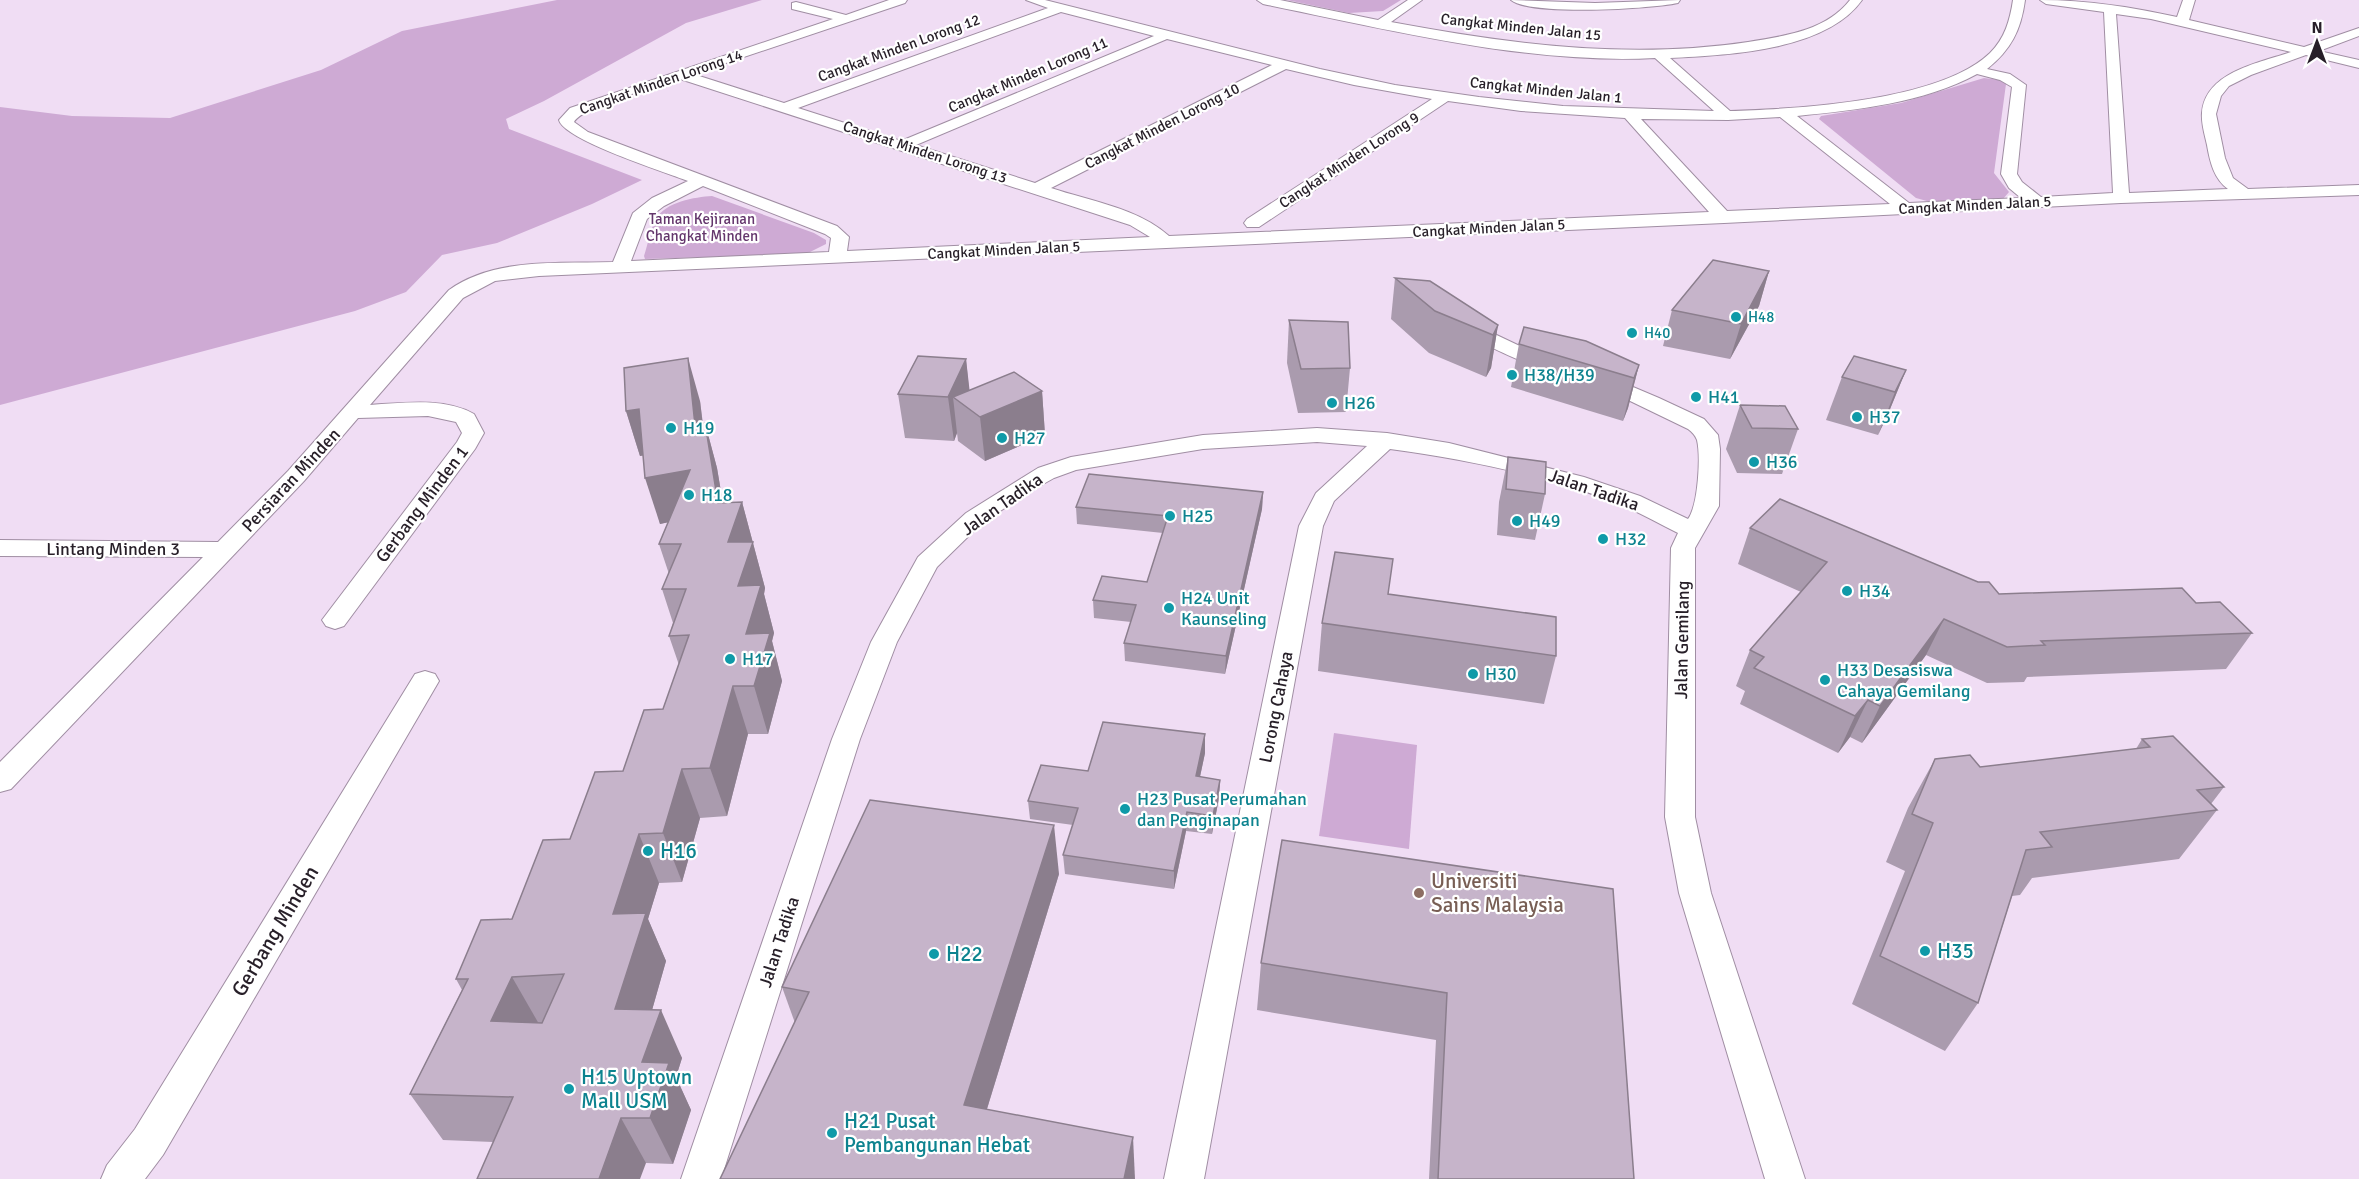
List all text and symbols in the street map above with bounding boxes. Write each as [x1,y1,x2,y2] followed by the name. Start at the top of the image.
[815,10,983,86] street label: Cangkat Minden Lorong 12
[1440,10,1602,44] street label: Cangkat Minden Jalan 15
[2287,12,2347,72] north arrow
[2311,18,2323,38] text: N
[946,33,1110,117] street label: Cangkat Minden Lorong 11
[577,46,745,118] street label: Cangkat Minden Lorong 14
[1469,73,1623,107] street label: Cangkat Minden Jalan 1
[1082,79,1242,173] street label: Cangkat Minden Lorong 10
[1276,108,1422,212] street label: Cangkat Minden Lorong 9
[841,117,1009,187] street label: Cangkat Minden Lorong 13
[1898,192,2052,218] street label: Cangkat Minden Jalan 5
[646,210,758,245] park label: Taman Kejiranan Changkat Minden
[1412,215,1566,241] street label: Cangkat Minden Jalan 5
[927,237,1081,263] street label: Cangkat Minden Jalan 5
[1748,308,1774,326] place label: H48
[1729,310,1743,324] marker: H48
[1644,324,1670,342] place label: H40
[1625,326,1639,340] marker: H40
[1524,364,1595,386] place label: H38/H39
[1505,368,1519,382] marker: H38/H39
[1708,386,1740,408] place label: H41
[1689,390,1703,404] marker: H41
[1344,392,1376,414] place label: H26
[1325,396,1339,410] marker: H26
[1869,406,1901,428] place label: H37
[1850,410,1864,424] marker: H37
[683,417,715,439] place label: H19
[664,421,678,435] marker: H19
[237,423,345,537] street label: Persiaran Minden
[1014,427,1046,449] place label: H27
[995,431,1009,445] marker: H27
[371,441,473,567] street label: Gerbang Minden 1
[1766,451,1798,473] place label: H36
[1747,455,1761,469] marker: H36
[1546,464,1642,516] street label: Jalan Tadika
[957,468,1047,540] street label: Jalan Tadika
[701,484,733,506] place label: H18
[682,488,696,502] marker: H18
[1182,505,1214,527] place label: H25
[1163,509,1177,523] marker: H25
[1529,510,1561,532] place label: H49
[1510,514,1524,528] marker: H49
[1615,528,1647,550] place label: H32
[1596,532,1610,546] marker: H32
[46,538,180,560] street label: Lintang Minden 3
[1859,580,1891,602] place label: H34
[1670,581,1694,699] street label: Jalan Gemilang
[1840,584,1854,598] marker: H34
[1181,587,1267,630] place label: H24 Unit Kaunseling
[1162,601,1176,615] marker: H24 Unit Kaunseling
[742,648,774,670] place label: H17
[1254,649,1298,765] street label: Lorong Cahaya
[723,652,737,666] marker: H17
[1837,659,1970,702] place label: H33 Desasiswa Cahaya Gemilang
[1485,663,1517,685] place label: H30
[1466,667,1480,681] marker: H30
[1818,673,1832,687] marker: H33 Desasiswa Cahaya Gemilang
[1137,788,1307,831] place label: H23 Pusat Perumahan dan Penginapan
[1118,802,1132,816] marker: H23 Pusat Perumahan dan Penginapan
[660,838,697,864] place label: H16
[641,844,655,858] marker: H16
[226,861,324,1001] street label: Gerbang Minden
[1431,868,1564,918] place label: Universiti Sains Malaysia
[1412,886,1426,900] marker: Universiti Sains Malaysia
[754,894,804,990] street label: Jalan Tadika
[1937,938,1974,964] place label: H35
[946,941,983,967] place label: H22
[1918,944,1932,958] marker: H35
[927,947,941,961] marker: H22
[581,1064,692,1114] place label: H15 Uptown Mall USM
[562,1082,576,1096] marker: H15 Uptown Mall USM
[844,1108,1030,1158] place label: H21 Pusat Pembangunan Hebat
[825,1126,839,1140] marker: H21 Pusat Pembangunan Hebat

